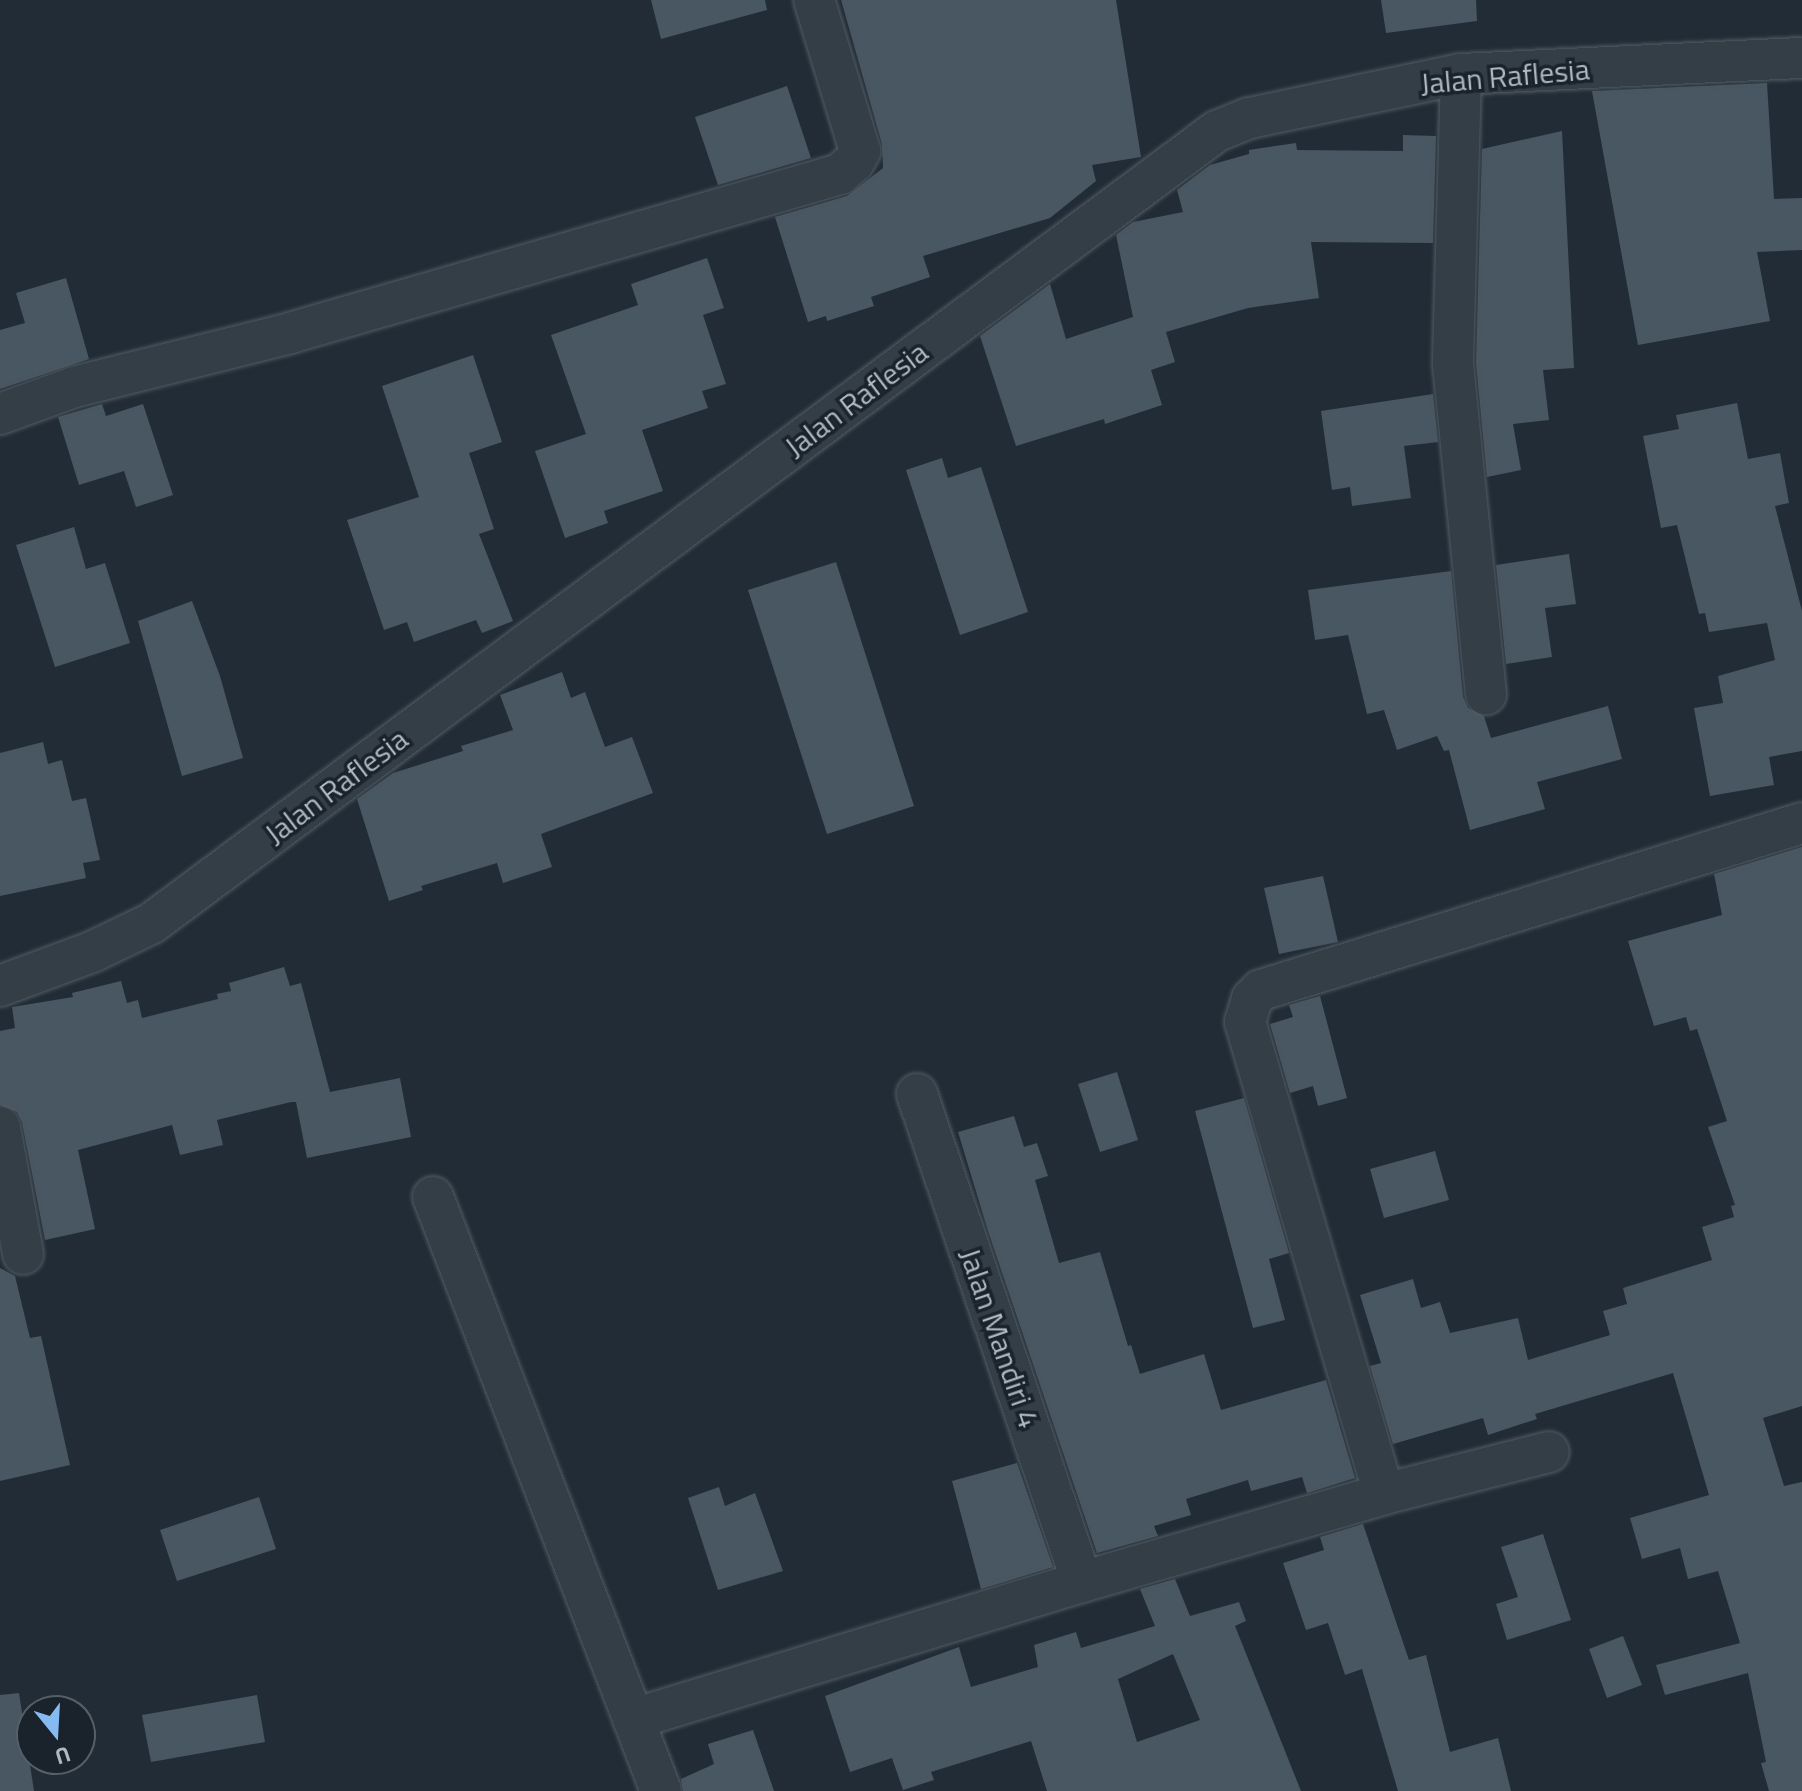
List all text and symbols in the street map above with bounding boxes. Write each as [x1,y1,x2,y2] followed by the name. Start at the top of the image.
[1419,51,1591,101] street label: Jalan Raflesia
[778,334,934,464] street label: Jalan Raflesia
[258,721,414,851] street label: Jalan Raflesia
[952,1243,1048,1433] street label: Jalan Mandiri 4
[16,1695,96,1775] north arrow
[51,1738,75,1774] text: U

